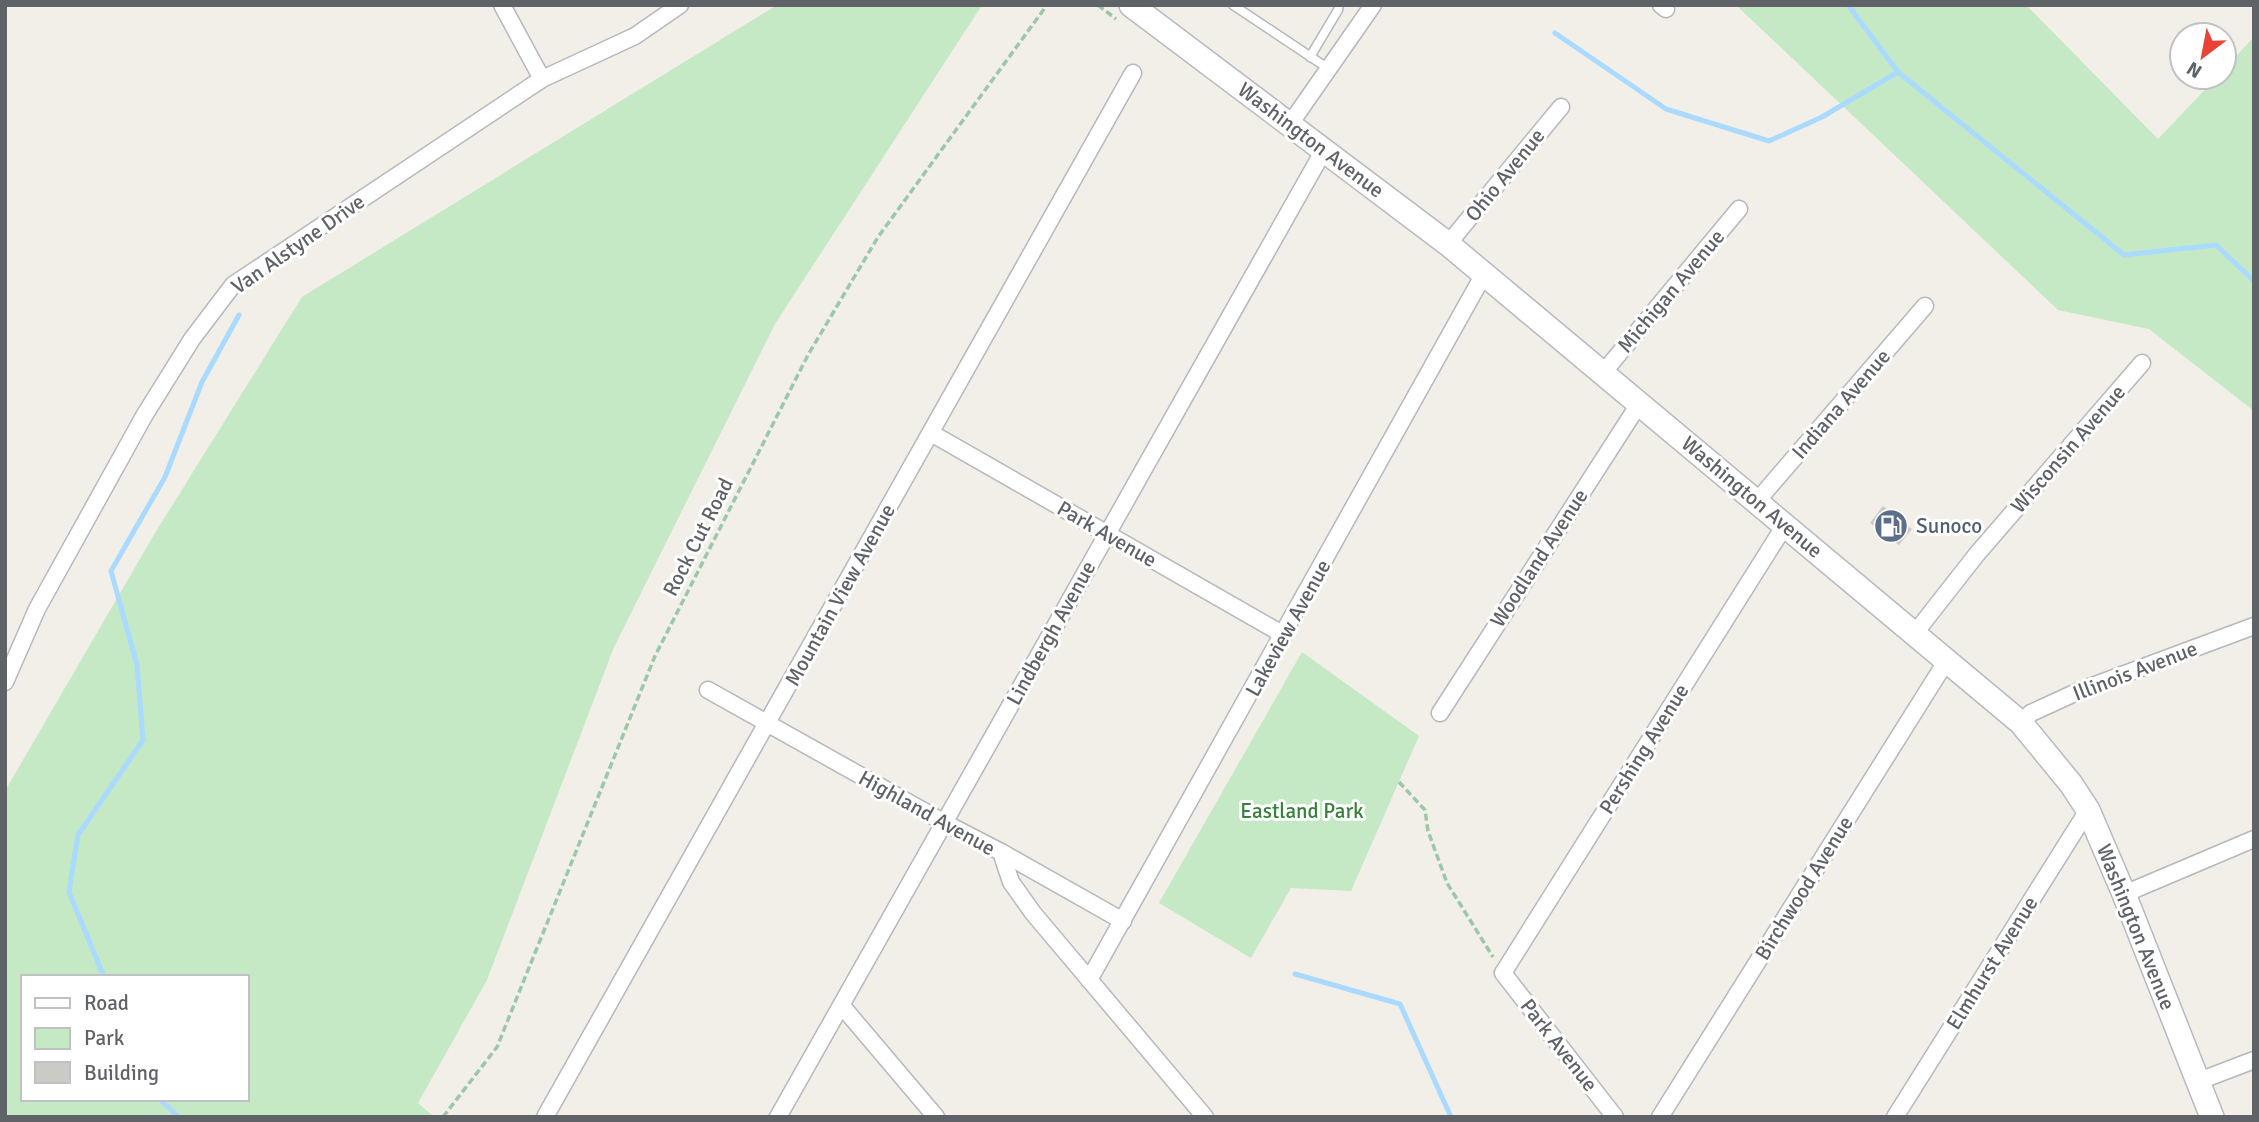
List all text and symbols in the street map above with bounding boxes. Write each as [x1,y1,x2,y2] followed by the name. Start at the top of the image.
[2168,21,2238,91] north arrow
[2183,56,2206,83] text: N
[1233,77,1389,203] street label: Washington Avenue
[1460,123,1550,227] street label: Ohio Avenue
[226,188,370,300] street label: Van Alstyne Drive
[1612,224,1730,358] street label: Michigan Avenue
[1786,344,1896,464] street label: Indiana Avenue
[2005,379,2131,519] street label: Wisconsin Avenue
[1676,430,1828,564] street label: Washington Avenue
[657,474,739,600] street label: Rock Cut Road
[1485,484,1593,632] street label: Woodland Avenue
[1053,495,1161,573] street label: Park Avenue
[779,499,901,691] street label: Mountain View Avenue
[1872,507,1910,545] fuel station icon: Sunoco
[1916,513,1982,539] place label: Sunoco
[1240,555,1336,701] street label: Lakeview Avenue
[1001,556,1101,710] street label: Lindbergh Avenue
[2069,635,2201,707] street label: Illinois Avenue
[1594,679,1694,819] street label: Pershing Avenue
[854,765,1000,861] street label: Highland Avenue
[1240,798,1364,824] park label: Eastland Park
[1749,811,1859,965] street label: Birchwood Avenue
[2091,840,2181,1014] street label: Washington Avenue
[1941,892,2043,1034] street label: Elmhurst Avenue
[21,975,248,1101] legend
[84,990,129,1016] text: Road
[1515,993,1603,1097] street label: Park Avenue
[84,1025,125,1051] text: Park
[84,1060,159,1086] text: Building

